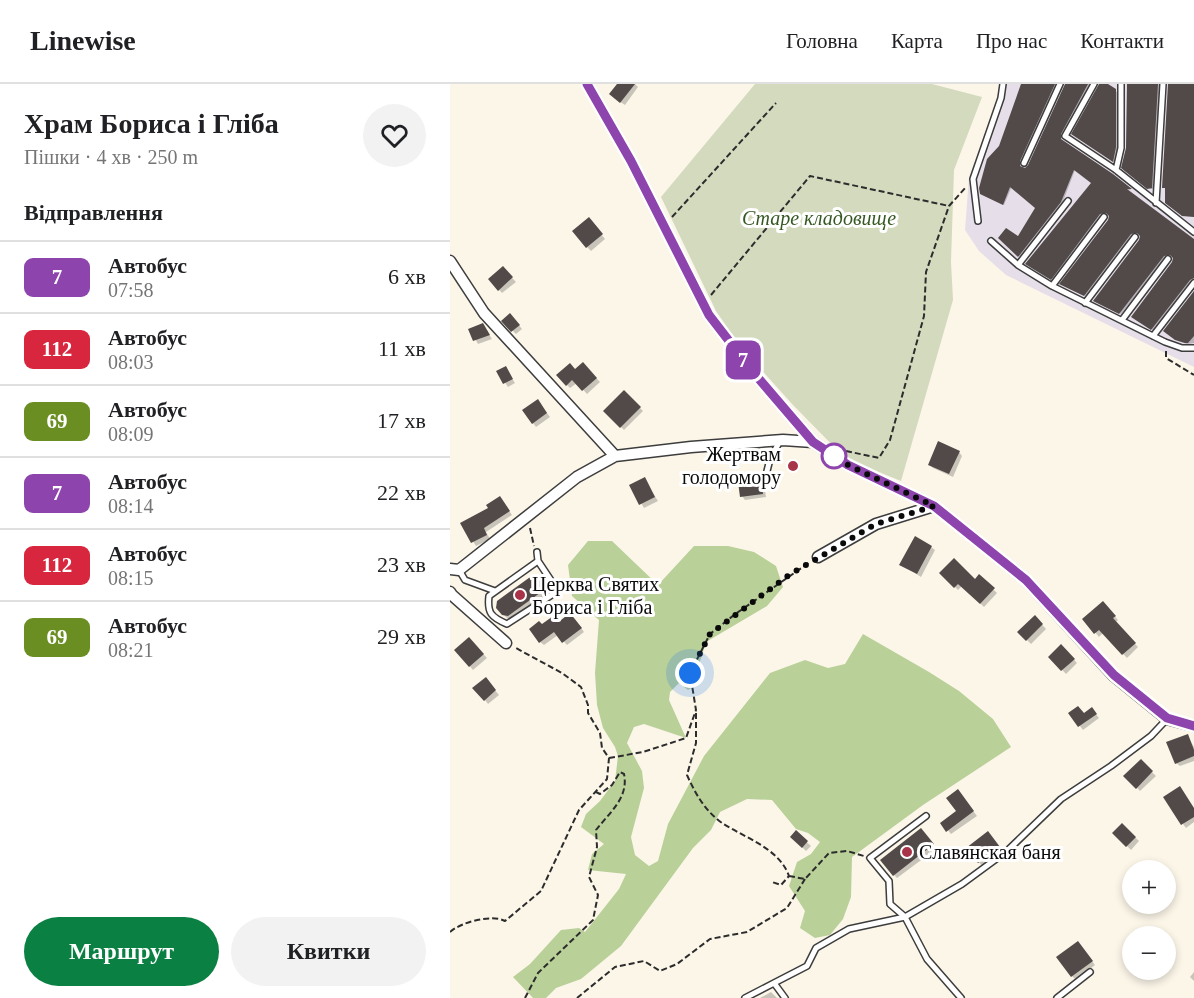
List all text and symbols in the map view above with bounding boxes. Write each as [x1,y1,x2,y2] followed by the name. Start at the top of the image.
[30,25,136,56] text: Linewise
[786,29,858,53] text: Головна
[891,29,943,53] text: Карта
[976,29,1047,53] text: Про нас
[1080,29,1164,53] text: Контакти
[363,104,426,167] button: heart
[24,108,279,139] text: Храм Бориса і Гліба
[24,146,198,168] text: Пішки · 4 хв · 250 m
[24,200,163,225] text: Відправлення
[742,207,896,230] park label: Старе кладовище
[108,253,187,278] text: Автобус
[388,264,426,289] text: 6 хв
[52,265,62,289] text: 7
[108,279,154,301] text: 07:58
[108,325,187,350] text: Автобус
[378,336,426,361] text: 11 хв
[42,337,72,361] text: 112
[724,340,762,380] line badge: 7
[738,348,748,372] text: 7
[108,351,154,373] text: 08:03
[108,397,187,422] text: Автобус
[377,408,426,433] text: 17 хв
[47,409,68,433] text: 69
[108,423,154,445] text: 08:09
[682,443,781,489] place label: Жертвам голодомору
[821,443,847,469] unlabelled marker
[786,459,800,473] marker: Жертвам голодомору
[108,469,187,494] text: Автобус
[377,480,426,505] text: 22 хв
[52,481,62,505] text: 7
[108,495,154,517] text: 08:14
[108,541,187,566] text: Автобус
[377,552,426,577] text: 23 хв
[42,553,72,577] text: 112
[108,567,154,589] text: 08:15
[532,573,659,619] place label: Церква Святих Бориса і Гліба
[513,588,527,602] marker: Церква Святих Бориса і Гліба
[108,613,187,638] text: Автобус
[377,624,426,649] text: 29 хв
[47,625,68,649] text: 69
[108,639,154,661] text: 08:21
[675,658,705,688] your location
[919,841,1061,863] place label: Славянская баня
[900,845,914,859] marker: Славянская баня
[1122,860,1176,980] map controls
[1122,860,1176,914] button: +
[24,917,219,986] button: Маршрут
[231,917,426,986] button: Квитки
[1122,926,1176,980] button: −

